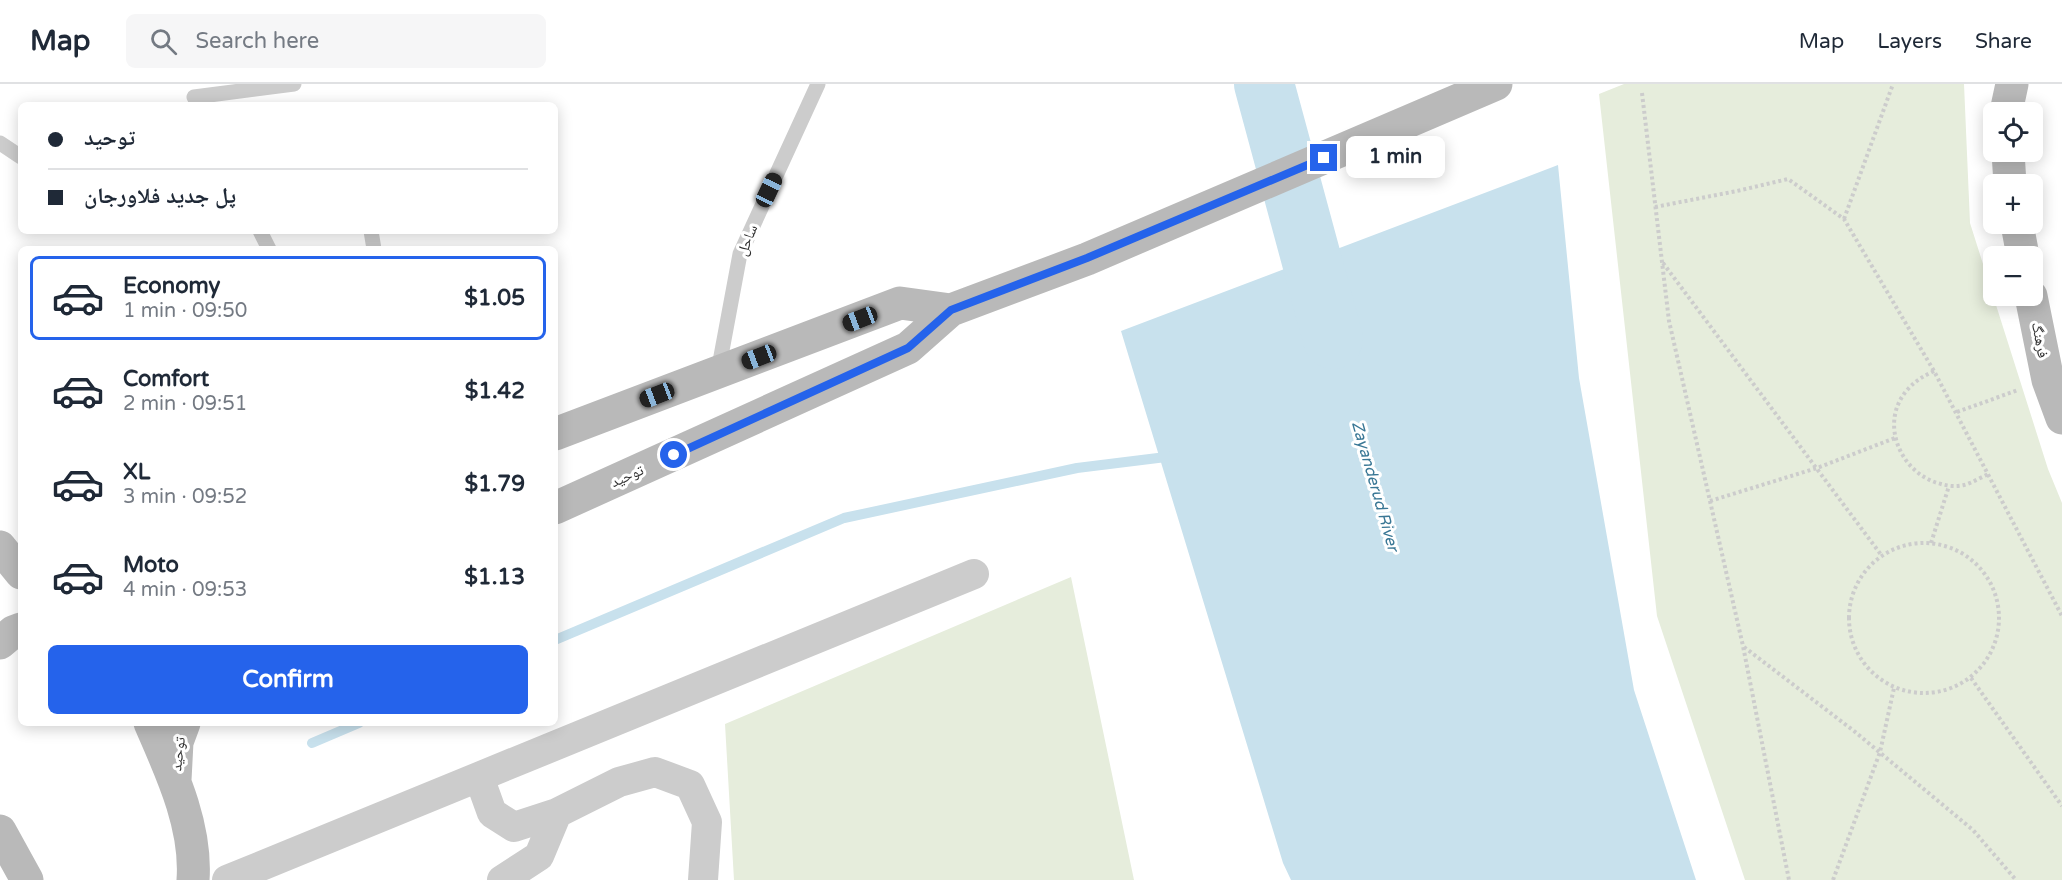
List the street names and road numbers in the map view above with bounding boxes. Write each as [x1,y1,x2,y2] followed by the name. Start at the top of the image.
[733,222,762,259] street label: ساحل
[2028,321,2052,359] street label: فرهنگ
[608,461,647,491] street label: توحید
[167,735,189,772] street label: توحید

